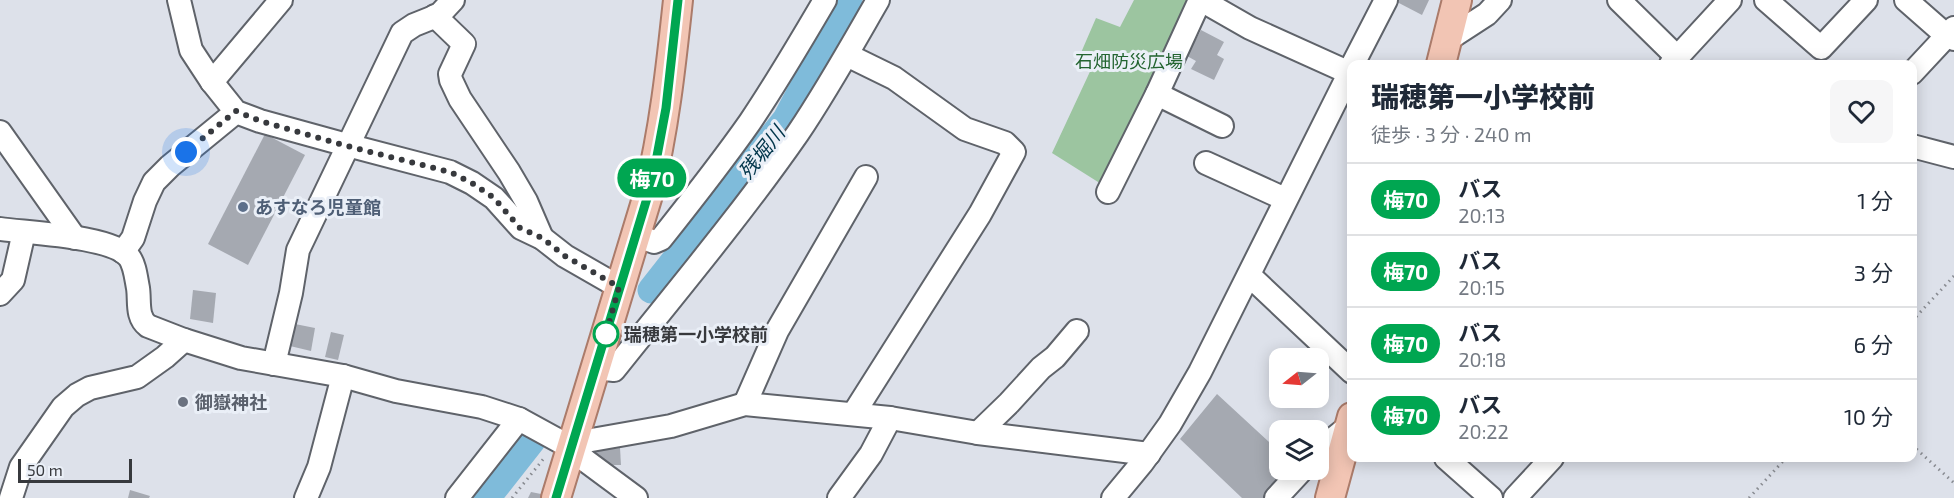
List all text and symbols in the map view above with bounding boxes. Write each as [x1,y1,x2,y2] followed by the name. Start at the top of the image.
[1075,50,1183,72] park label: 石畑防災広場
[1371,79,1595,113] text: 瑞穂第一小学校前
[1830,80,1893,143] button: heart
[733,119,790,183] water label: 残堀川
[1371,122,1531,146] text: 徒歩 · 3 分 · 240 m
[171,137,201,167] your location
[618,158,686,198] line badge: 梅70
[629,166,675,191] text: 梅70
[1458,175,1502,201] text: バス
[1383,187,1428,212] text: 梅70
[1857,187,1893,213] text: 1 分
[255,196,381,218] place label: あすなろ児童館
[236,200,250,214] marker: あすなろ児童館
[1458,203,1505,227] text: 20:13
[1458,247,1502,273] text: バス
[1383,259,1428,284] text: 梅70
[1854,259,1893,285] text: 3 分
[1458,275,1505,299] text: 20:15
[1458,319,1502,345] text: バス
[593,321,619,347] marker: 瑞穂第一小学校前
[624,323,768,345] place label: 瑞穂第一小学校前
[1383,331,1428,356] text: 梅70
[1854,331,1893,357] text: 6 分
[1458,347,1506,371] text: 20:18
[1269,348,1329,408] north arrow
[1269,348,1329,480] map controls
[194,391,267,413] place label: 御嶽神社
[1458,391,1502,417] text: バス
[176,395,190,409] marker: 御嶽神社
[1383,403,1428,428] text: 梅70
[1844,403,1893,429] text: 10 分
[1458,419,1509,443] text: 20:22
[1269,420,1329,480] button: layers
[18,456,132,484] scale bar
[27,460,63,479] text: 50 m

